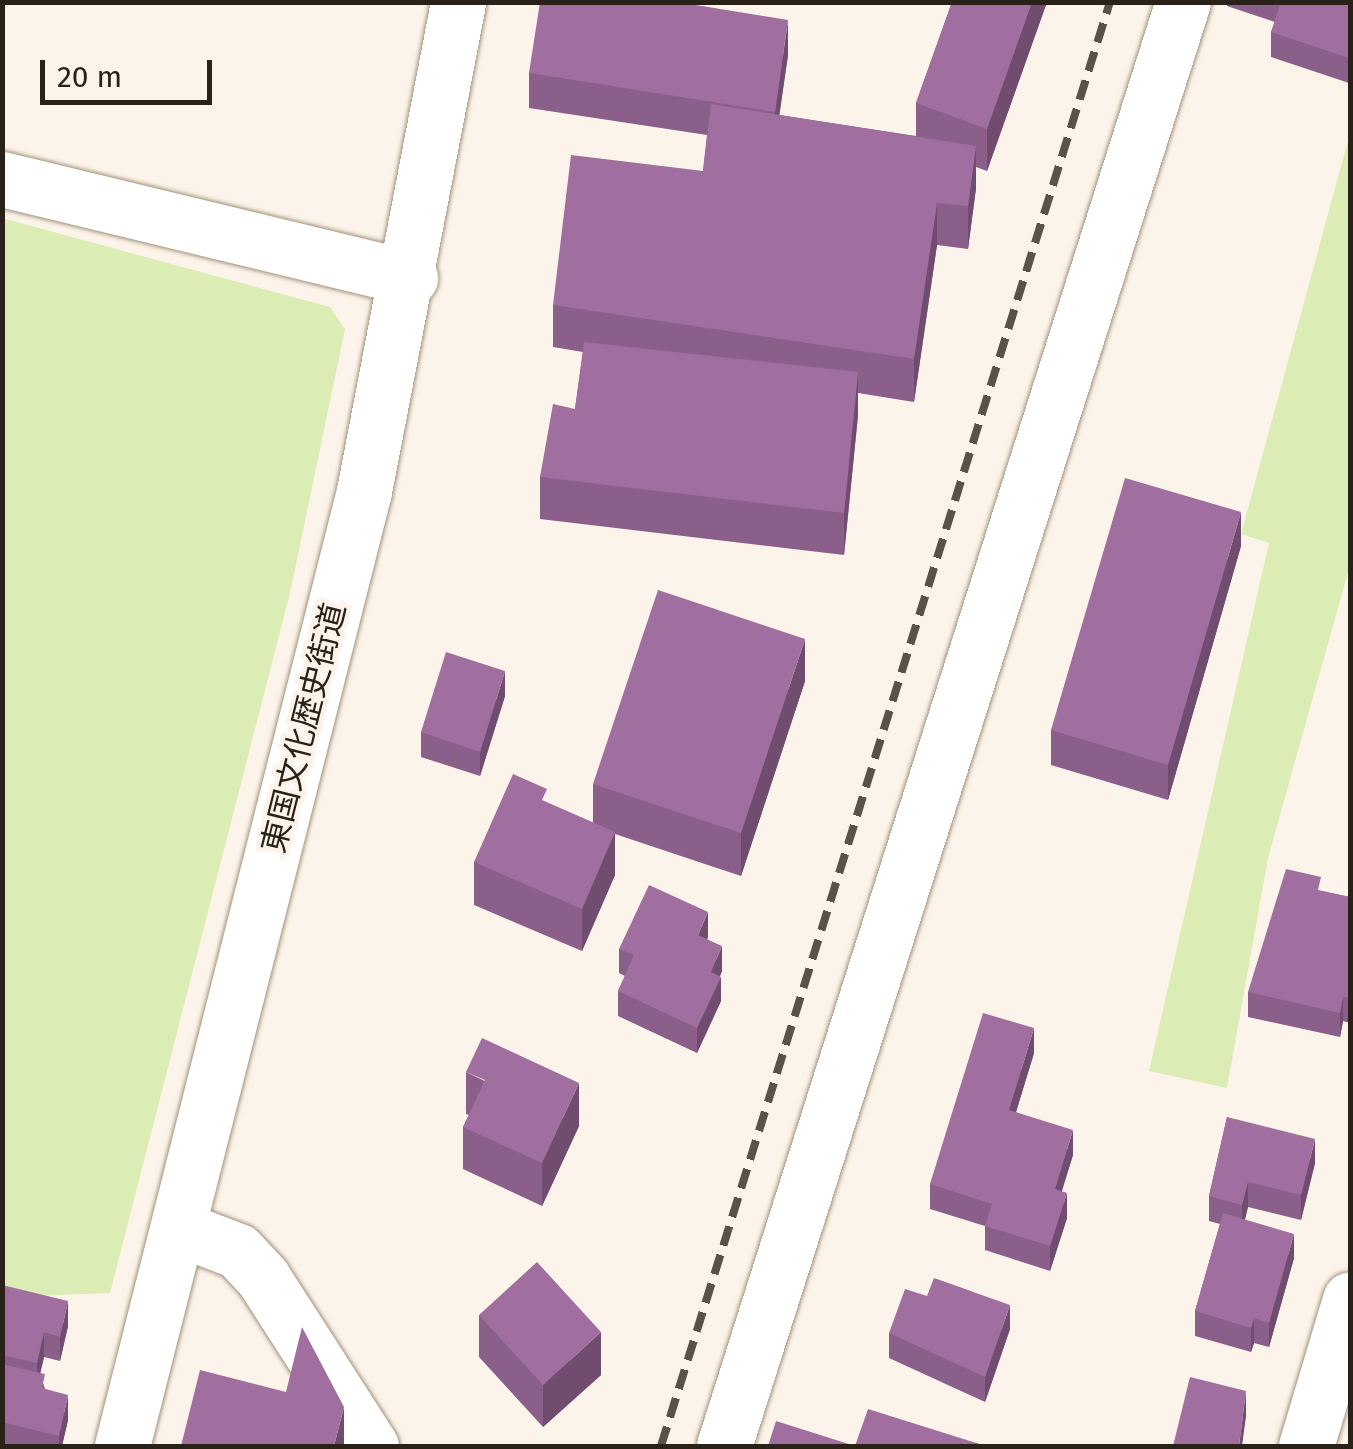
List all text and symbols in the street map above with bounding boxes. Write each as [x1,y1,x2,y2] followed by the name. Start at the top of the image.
[45,40,218,102] scale bar
[57,59,122,95] text: 20 m
[254,599,354,857] street label: 東国文化歴史街道

